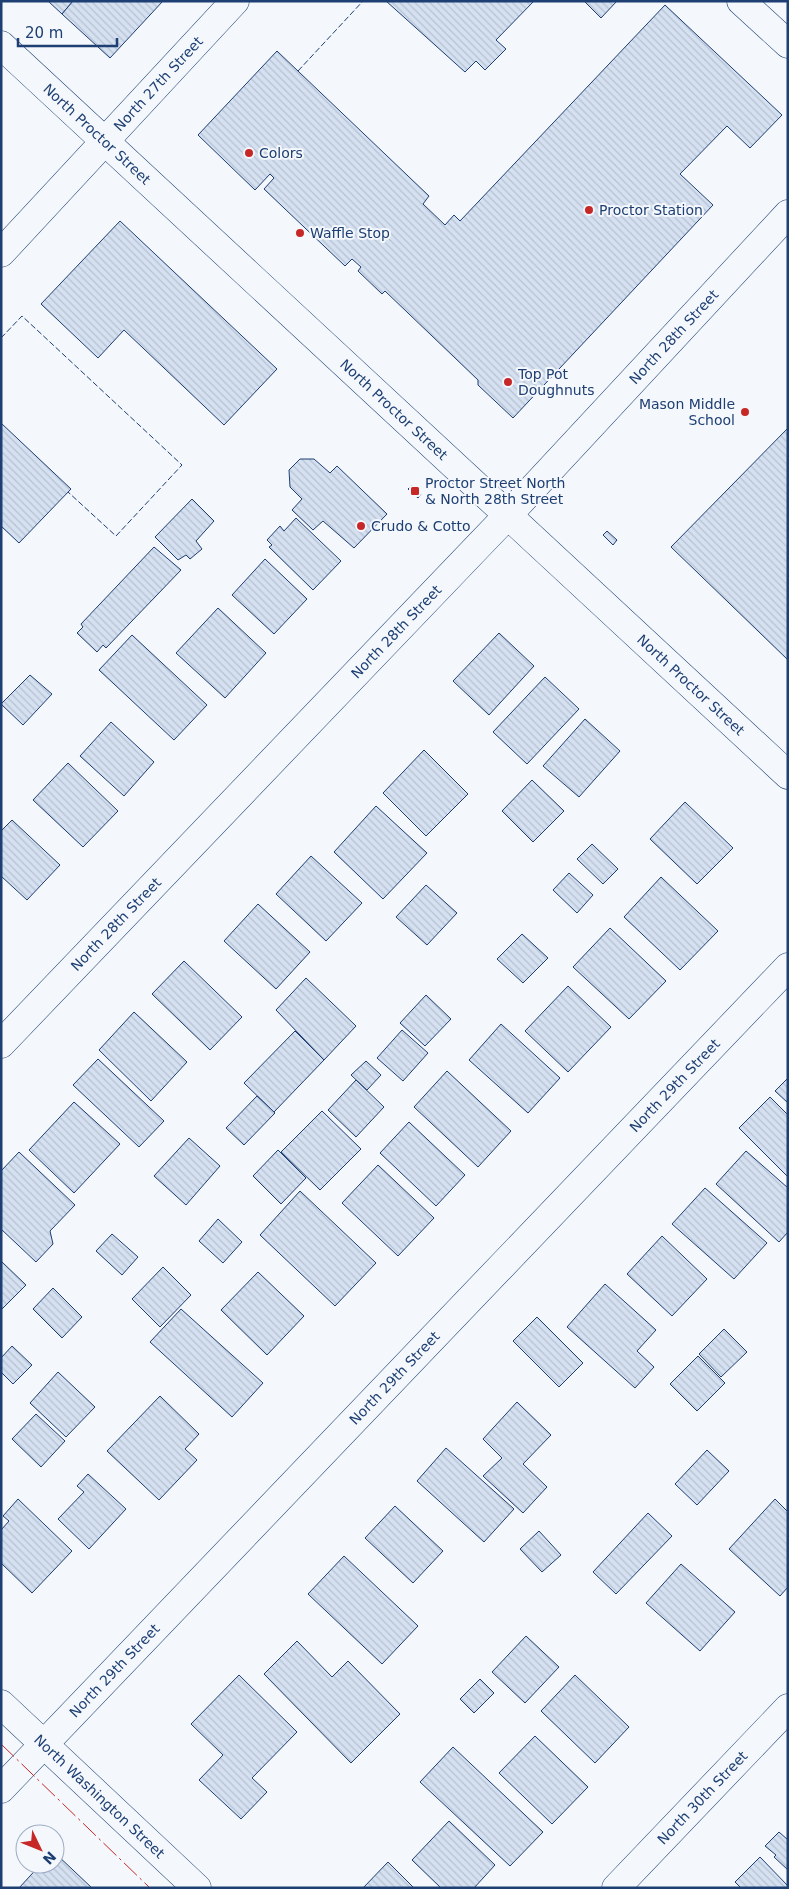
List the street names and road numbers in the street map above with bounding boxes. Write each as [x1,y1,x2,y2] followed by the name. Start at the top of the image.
[111,33,206,134] street label: North 27th Street
[40,80,154,188] street label: North Proctor Street
[626,286,722,387] street label: North 28th Street
[337,356,451,463] street label: North Proctor Street
[348,581,445,682] street label: North 28th Street
[634,631,748,739] street label: North Proctor Street
[68,874,165,974] street label: North 28th Street
[626,1035,723,1135] street label: North 29th Street
[346,1328,443,1428] street label: North 29th Street
[66,1620,163,1720] street label: North 29th Street
[30,1731,168,1861] street label: North Washington Street
[654,1747,751,1848] street label: North 30th Street

